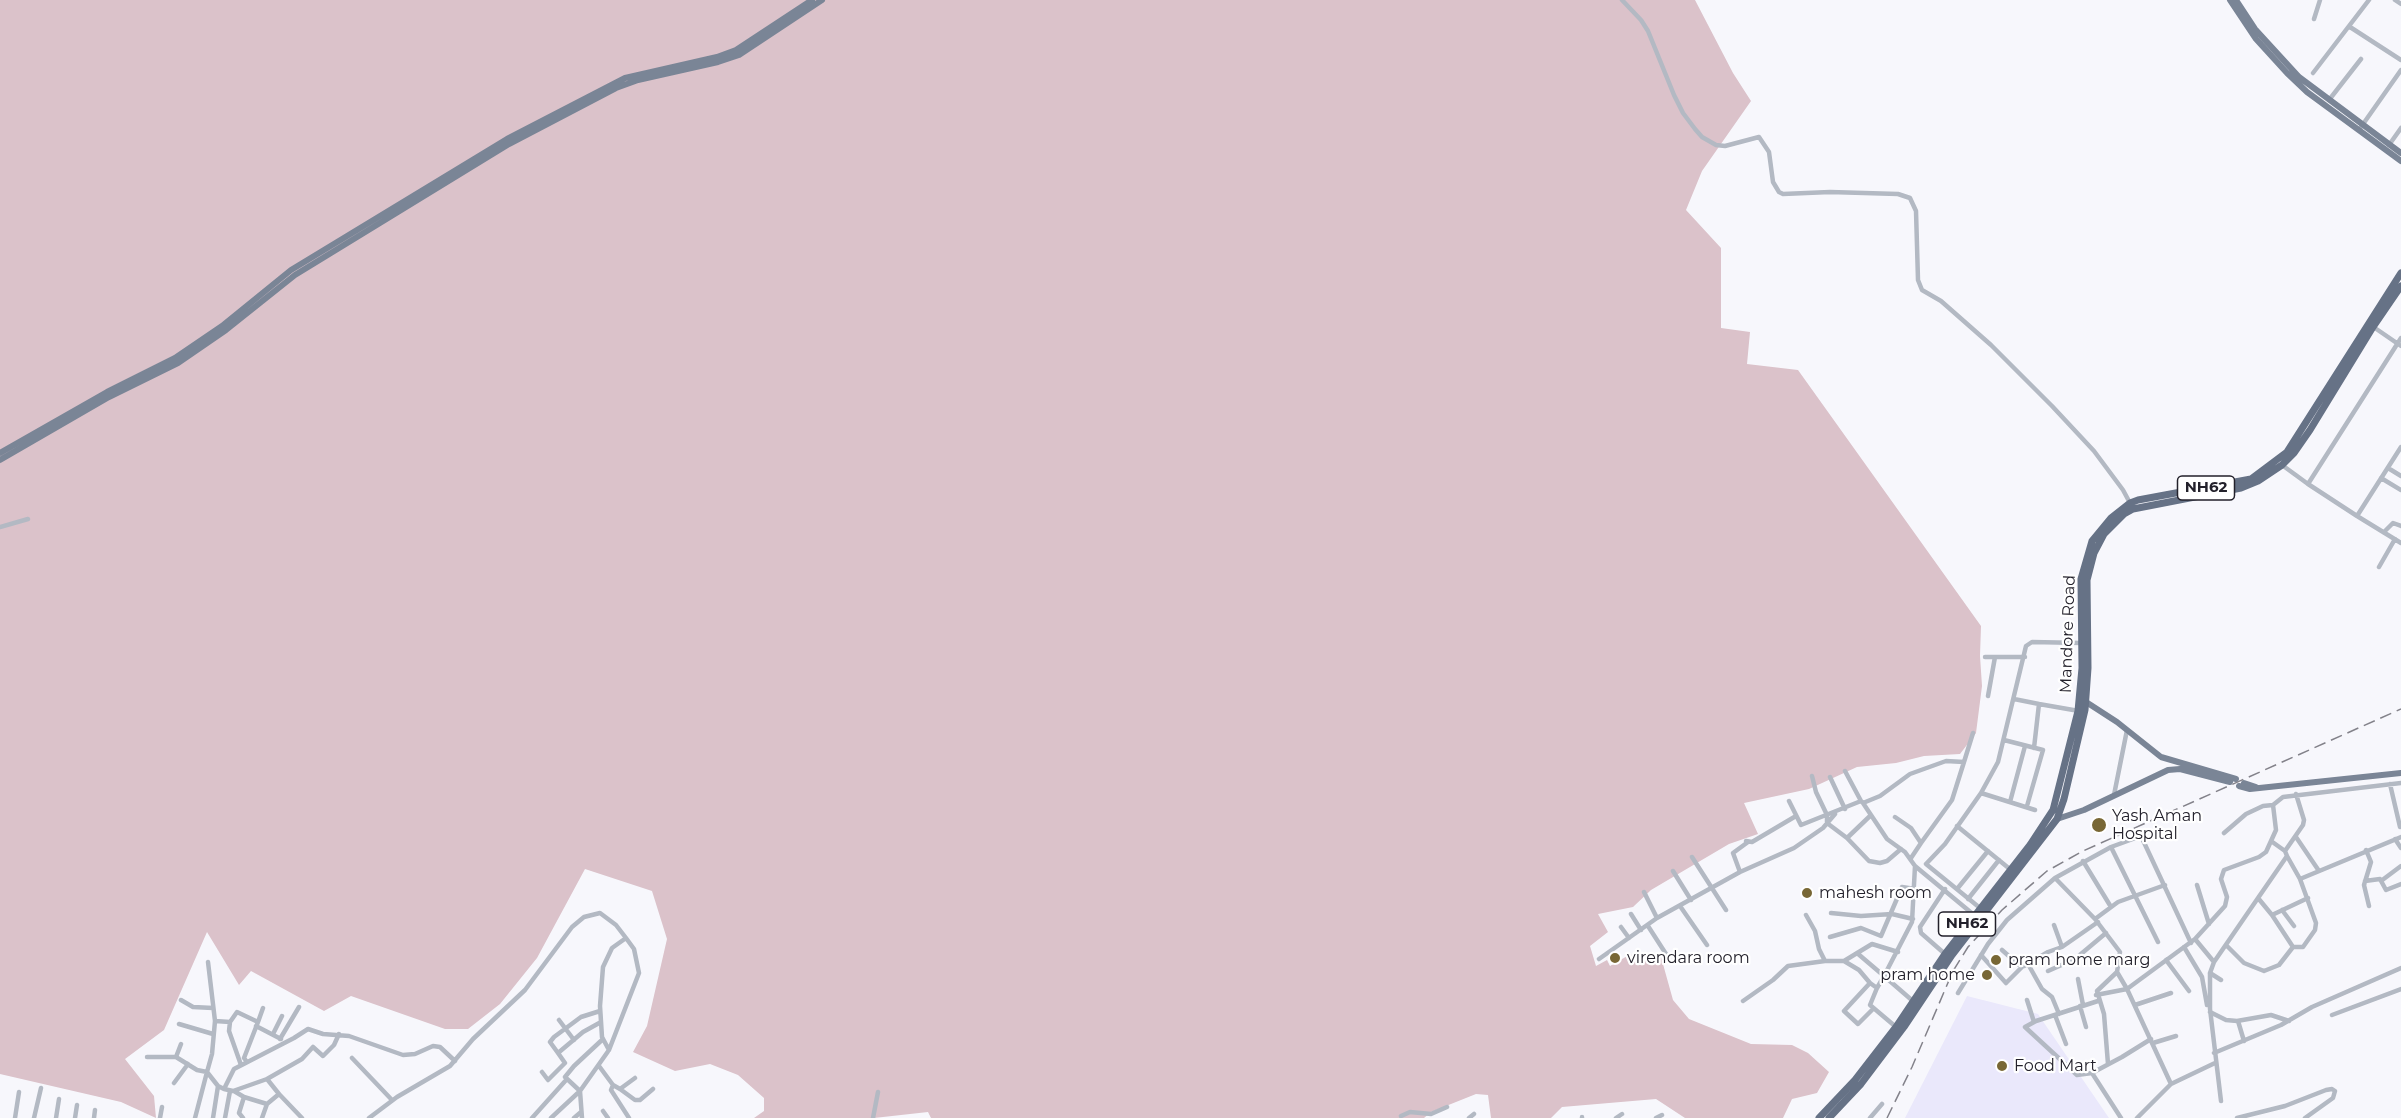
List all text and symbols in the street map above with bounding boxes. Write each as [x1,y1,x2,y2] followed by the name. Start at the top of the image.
[2178,476,2234,500] road number: NH62
[2056,575,2080,693] street label: Mandore Road
[2112,806,2202,844] place label: Yash Aman Hospital
[2090,816,2108,834] marker: Yash Aman Hospital
[1819,883,1932,903] place label: mahesh room
[1800,886,1814,900] marker: mahesh room
[1938,912,1996,936] road number: NH62
[1627,948,1750,968] place label: virendara room
[2008,950,2150,970] place label: pram home marg
[1608,951,1622,965] marker: virendara room
[1989,953,2003,967] marker: pram home marg
[1880,965,1975,985] place label: pram home
[1980,968,1994,982] marker: pram home
[2014,1056,2097,1076] place label: Food Mart
[1995,1059,2009,1073] marker: Food Mart

